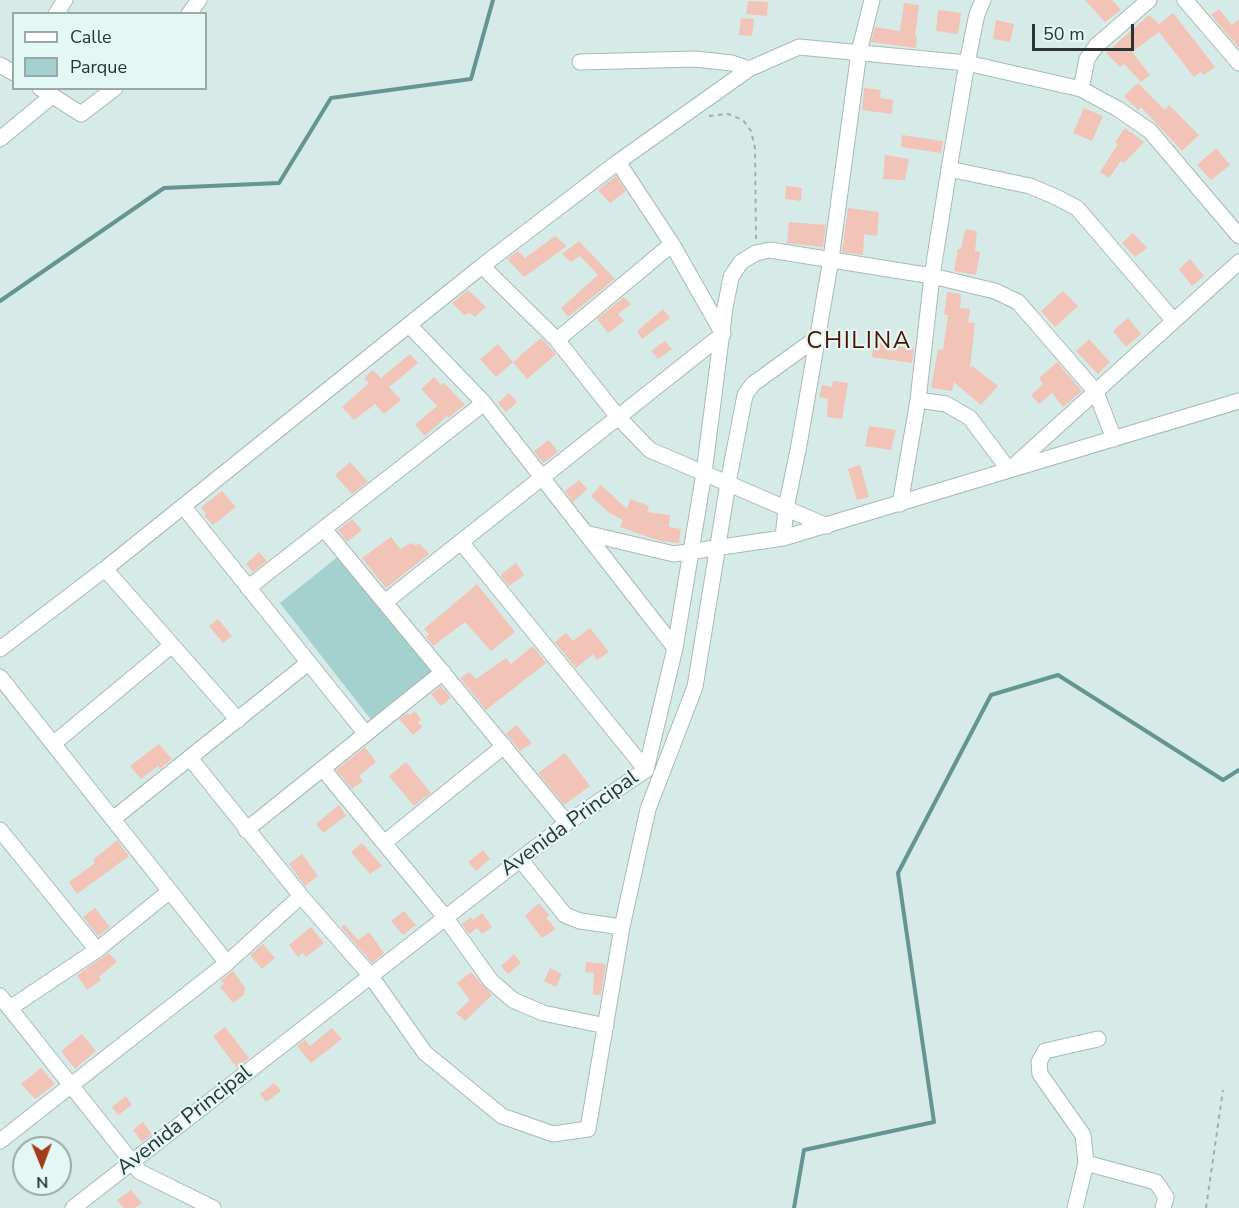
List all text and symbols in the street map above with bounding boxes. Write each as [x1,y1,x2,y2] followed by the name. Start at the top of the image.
[12,12,207,90] legend
[1035,12,1137,50] scale bar
[1043,22,1085,46] text: 50 m
[70,25,112,49] text: Calle
[70,55,127,79] text: Parque
[806,328,912,356] district label: CHILINA
[496,766,644,882] street label: Avenida Principal
[113,1061,257,1181] street label: Avenida Principal
[12,1136,72,1196] north arrow
[36,1171,48,1193] text: N

